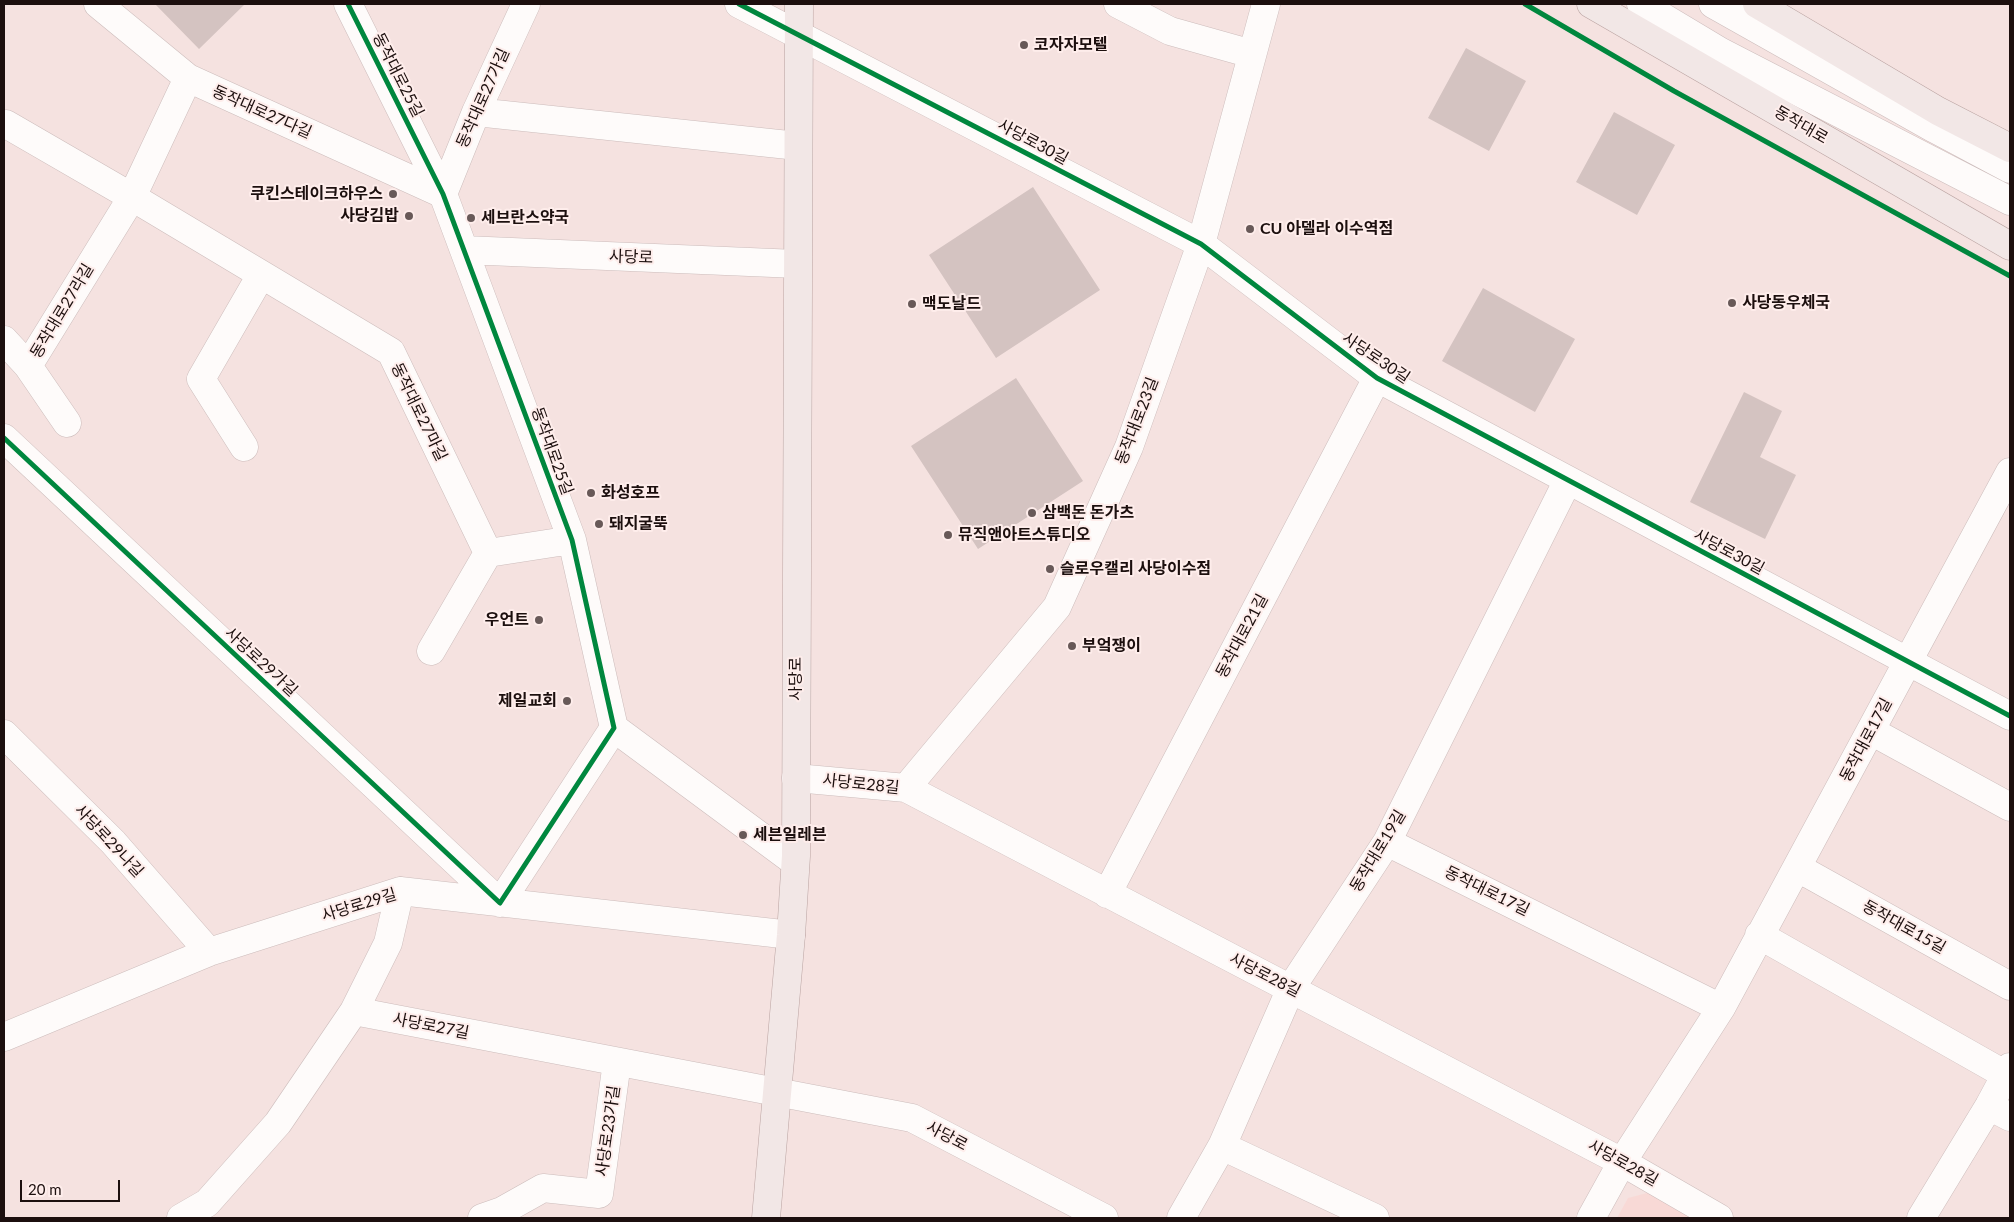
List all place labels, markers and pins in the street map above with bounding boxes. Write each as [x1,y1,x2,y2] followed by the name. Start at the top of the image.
[1034,35,1108,55] place label: 코자자모텔
[1018,39,1030,51] marker: 코자자모텔
[251,184,383,204] place label: 쿠킨스테이크하우스
[387,188,399,200] marker: 쿠킨스테이크하우스
[340,206,399,226] place label: 사당김밥
[481,208,569,228] place label: 세브란스약국
[403,210,415,222] marker: 사당김밥
[465,212,477,224] marker: 세브란스약국
[1260,219,1393,239] place label: CU 아델라 이수역점
[1244,223,1256,235] marker: CU 아델라 이수역점
[1742,293,1830,313] place label: 사당동우체국
[922,294,981,314] place label: 맥도날드
[1726,297,1738,309] marker: 사당동우체국
[906,298,918,310] marker: 맥도날드
[601,483,660,503] place label: 화성호프
[585,487,597,499] marker: 화성호프
[1042,503,1134,523] place label: 삼백돈 돈가츠
[1026,507,1038,519] marker: 삼백돈 돈가츠
[609,514,668,534] place label: 돼지굴뚝
[593,518,605,530] marker: 돼지굴뚝
[958,525,1090,545] place label: 뮤직앤아트스튜디오
[942,529,954,541] marker: 뮤직앤아트스튜디오
[1060,559,1211,579] place label: 슬로우캘리 사당이수점
[1044,563,1056,575] marker: 슬로우캘리 사당이수점
[485,610,529,630] place label: 우언트
[533,614,545,626] marker: 우언트
[1082,636,1141,656] place label: 부엌쟁이
[1066,640,1078,652] marker: 부엌쟁이
[498,691,557,711] place label: 제일교회
[561,695,573,707] marker: 제일교회
[753,825,827,845] place label: 세븐일레븐
[737,829,749,841] marker: 세븐일레븐

